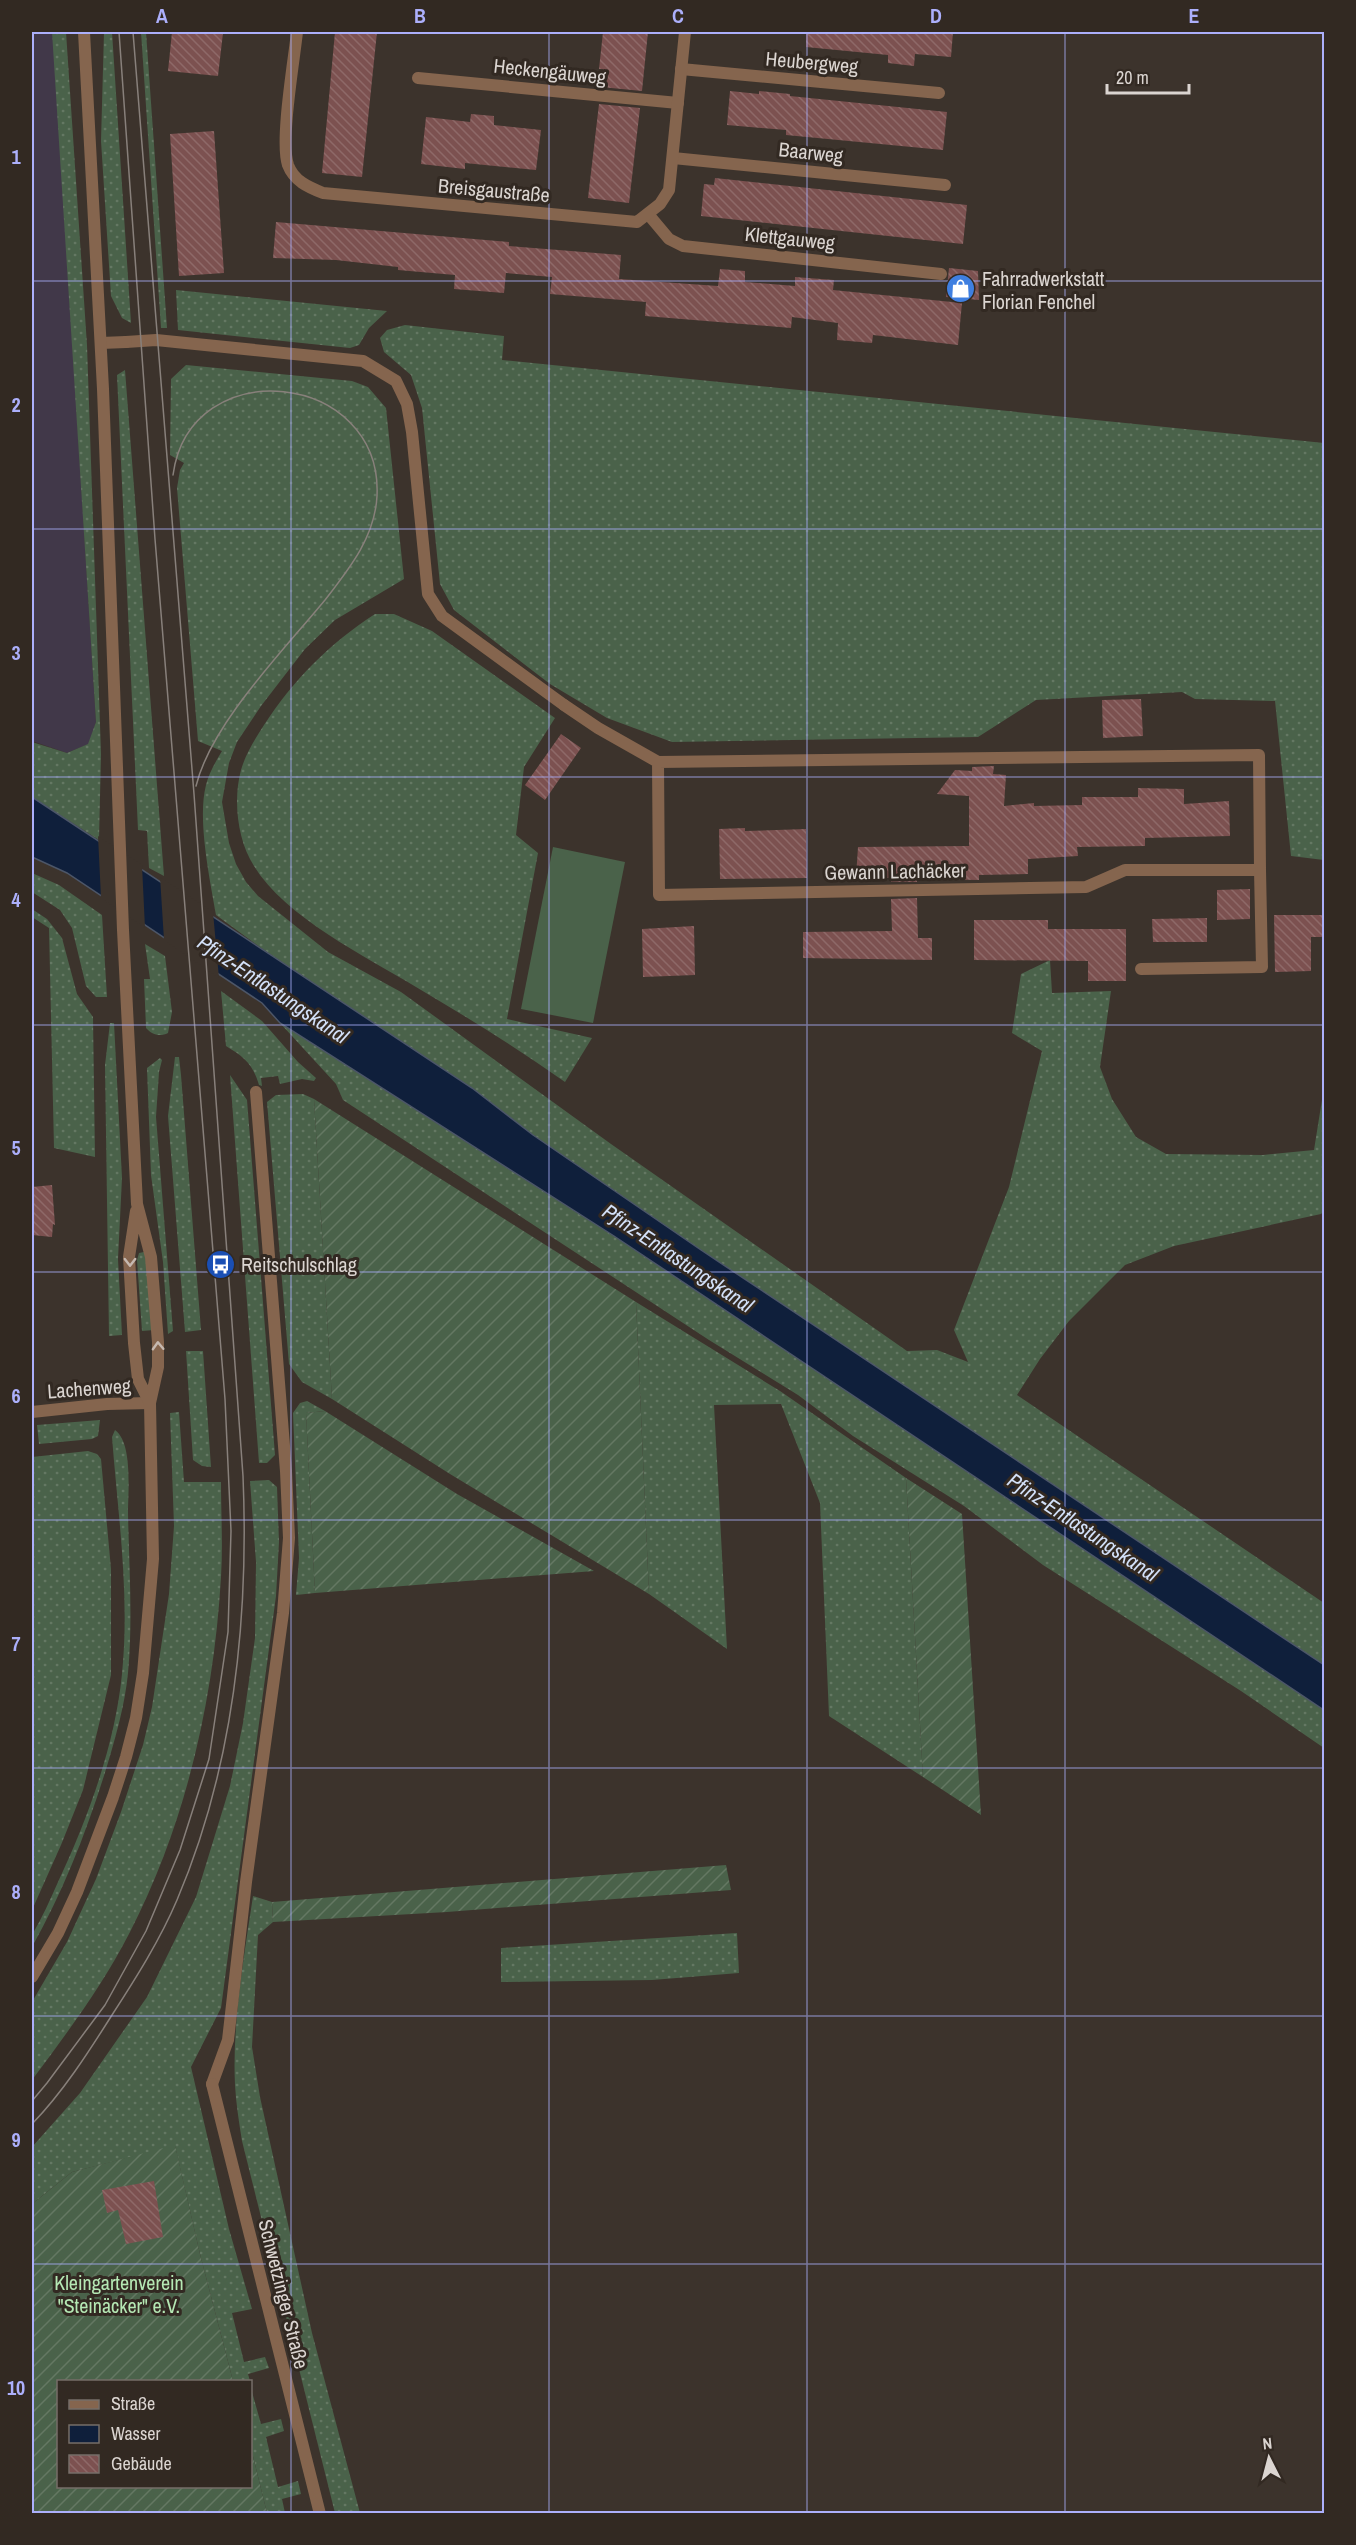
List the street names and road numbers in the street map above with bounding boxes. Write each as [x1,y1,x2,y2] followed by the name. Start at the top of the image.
[765,44,859,80] street label: Heubergweg
[492,52,608,90] street label: Heckengäuweg
[777,135,845,169] street label: Baarweg
[437,172,551,208] street label: Breisgaustraße
[744,220,836,256] street label: Klettgauweg
[824,856,966,886] street label: Gewann Lachäcker
[46,1372,132,1404] street label: Lachenweg
[252,2216,316,2372] street label: Schwetzinger Straße

